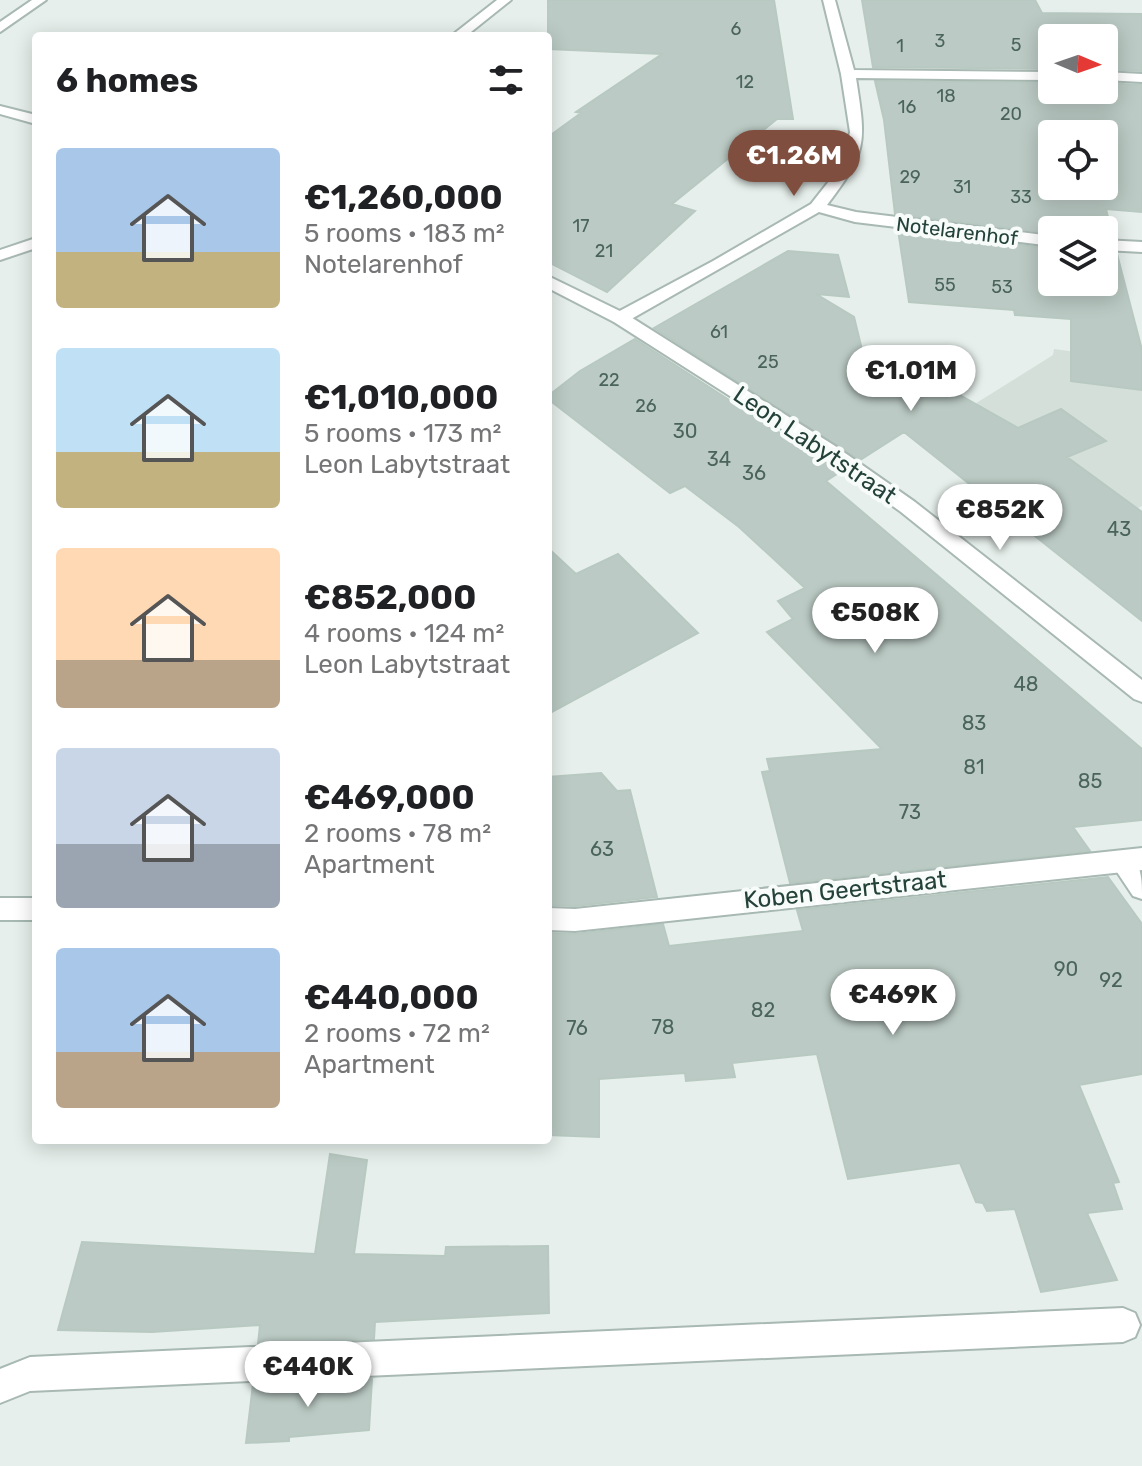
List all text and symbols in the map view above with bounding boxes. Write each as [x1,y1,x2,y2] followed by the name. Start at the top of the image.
[731,18,742,40] house number: 6
[1038,24,1118,104] north arrow
[1038,24,1118,296] map controls
[935,30,945,52] house number: 3
[1011,34,1021,56] house number: 5
[896,35,904,57] house number: 1
[484,58,528,102] icon: filters
[56,60,198,101] text: 6 homes
[736,71,754,93] house number: 12
[936,85,956,107] house number: 18
[898,96,916,118] house number: 16
[1000,103,1022,125] house number: 20
[1038,120,1118,200] button: locate
[729,130,859,198] pin: €1.26M
[746,140,842,171] text: €1.26M
[899,166,921,188] house number: 29
[953,176,971,198] house number: 31
[304,177,503,218] text: €1,260,000
[120,180,216,276] icon: home
[1010,186,1032,208] house number: 33
[895,212,1019,250] street label: Notelarenhof
[573,215,589,237] house number: 17
[1038,216,1118,296] button: layers
[304,218,505,249] text: 5 rooms · 183 m²
[595,240,613,262] house number: 21
[304,249,463,280] text: Notelarenhof
[934,274,956,296] house number: 55
[991,276,1013,298] house number: 53
[710,321,728,343] house number: 61
[846,345,976,413] pin: €1.01M
[757,351,779,373] house number: 25
[865,355,957,386] text: €1.01M
[598,369,620,391] house number: 22
[304,377,498,418] text: €1,010,000
[120,380,216,476] icon: home
[728,380,902,510] street label: Leon Labytstraat
[635,395,657,417] house number: 26
[304,418,501,449] text: 5 rooms · 173 m²
[673,419,697,443] house number: 30
[707,447,731,471] house number: 34
[304,449,510,480] text: Leon Labytstraat
[742,461,766,485] house number: 36
[944,484,1056,552] pin: €852K
[956,494,1044,525] text: €852K
[1107,517,1131,541] house number: 43
[304,577,476,618] text: €852,000
[120,580,216,676] icon: home
[819,587,931,655] pin: €508K
[830,597,920,628] text: €508K
[304,618,504,649] text: 4 rooms · 124 m²
[304,649,510,680] text: Leon Labytstraat
[1013,672,1039,696] house number: 48
[962,711,986,735] house number: 83
[963,755,985,779] house number: 81
[1078,769,1102,793] house number: 85
[304,777,475,818] text: €469,000
[120,780,216,876] icon: home
[899,800,921,824] house number: 73
[304,818,491,849] text: 2 rooms · 78 m²
[590,837,614,861] house number: 63
[304,849,435,880] text: Apartment
[742,865,948,915] street label: Koben Geertstraat
[1054,957,1078,981] house number: 90
[1099,968,1123,992] house number: 92
[837,969,949,1037] pin: €469K
[304,977,479,1018] text: €440,000
[849,979,938,1010] text: €469K
[120,980,216,1076] icon: home
[751,998,775,1022] house number: 82
[652,1015,674,1039] house number: 78
[566,1016,588,1040] house number: 76
[304,1018,490,1049] text: 2 rooms · 72 m²
[304,1049,435,1080] text: Apartment
[252,1341,364,1409] pin: €440K
[263,1351,353,1382] text: €440K

